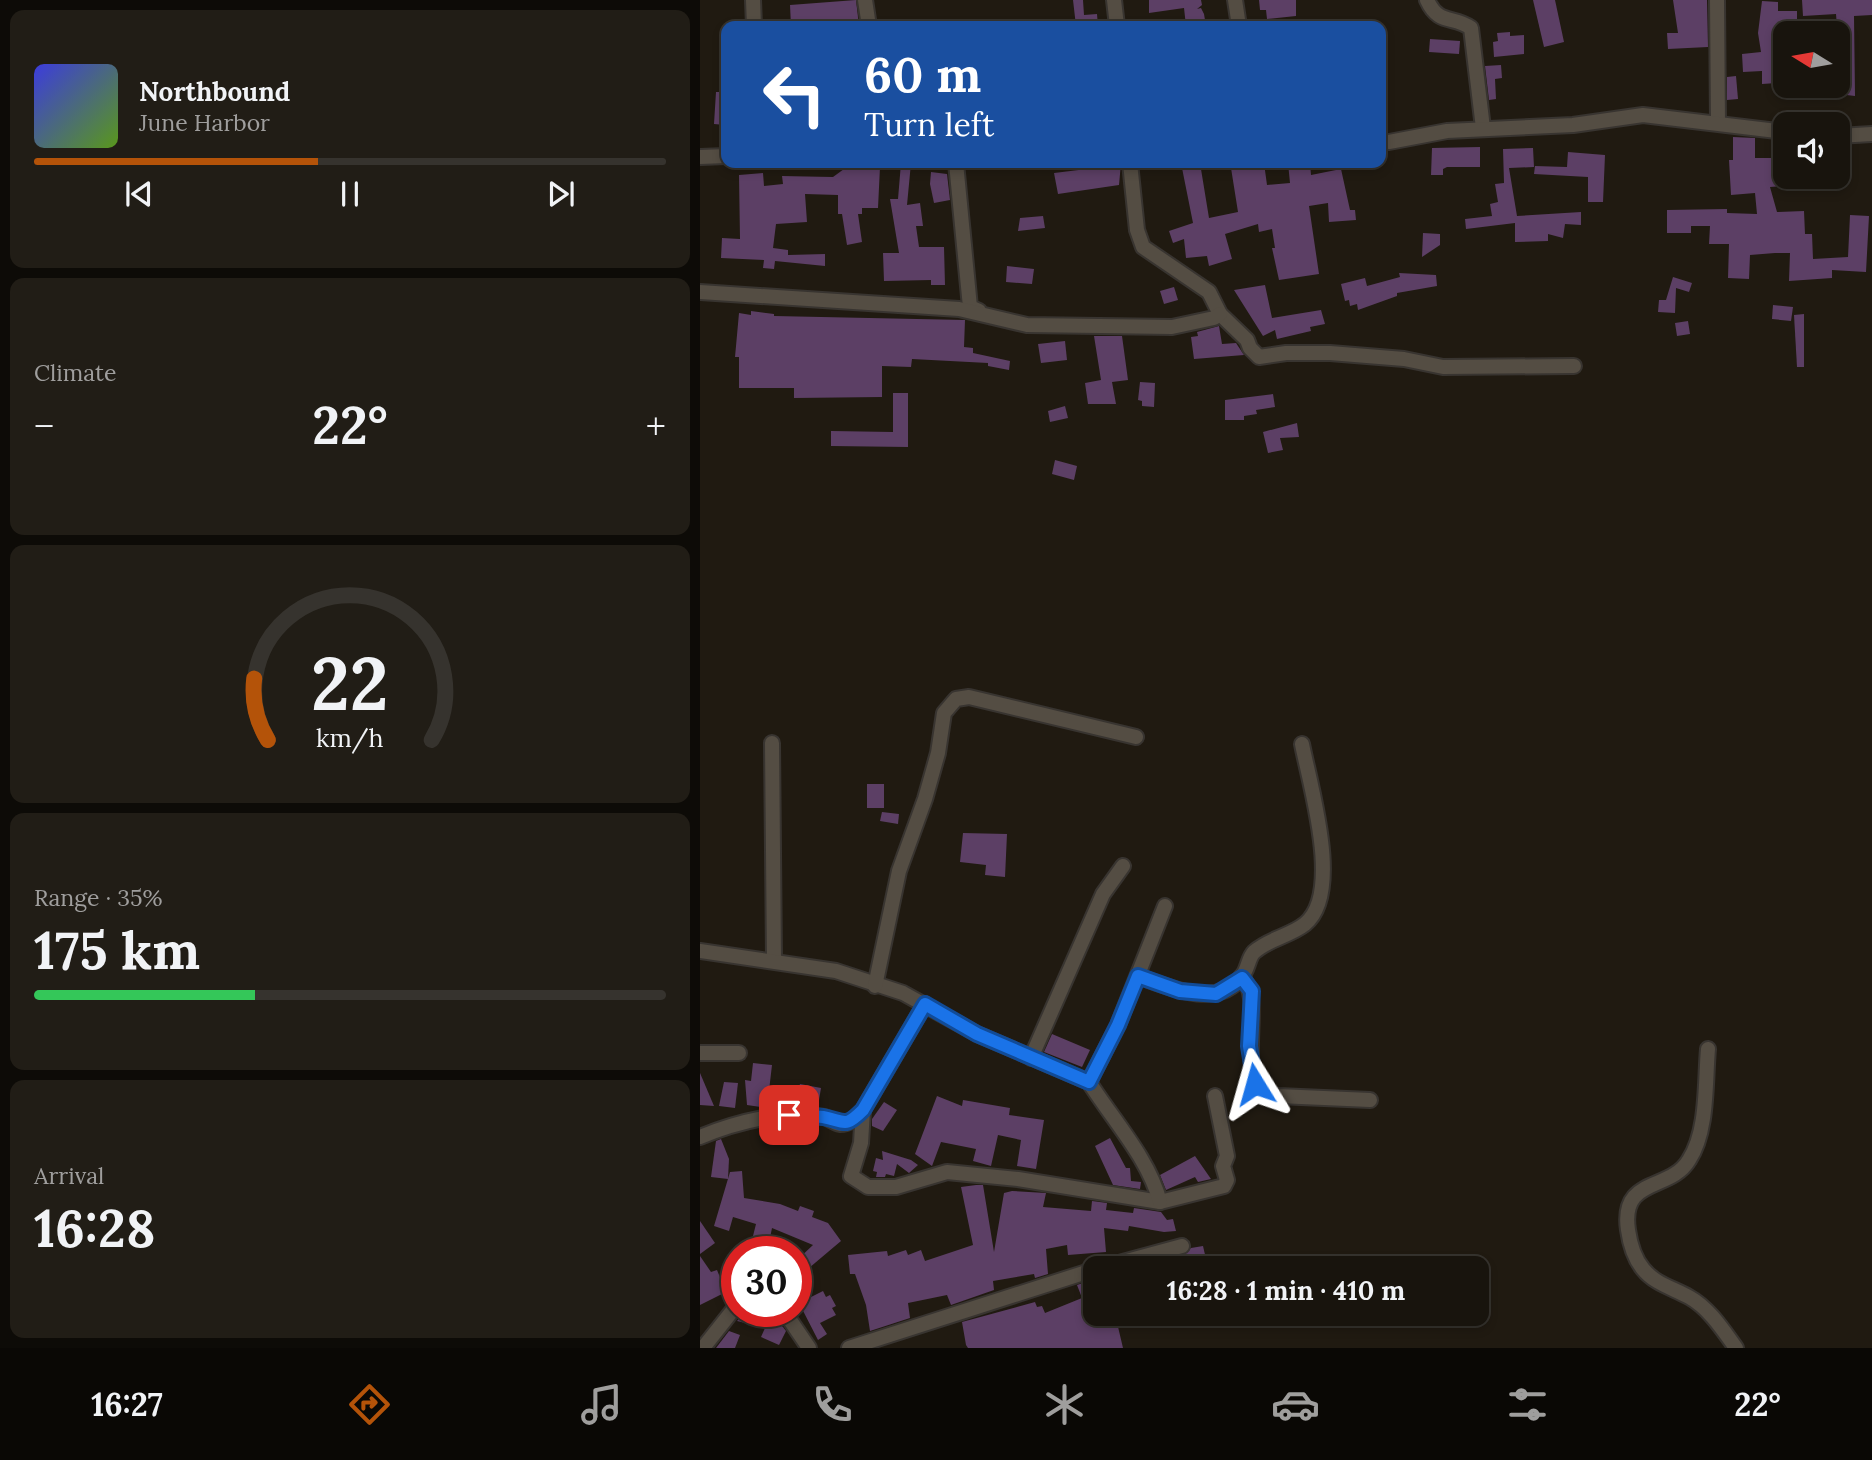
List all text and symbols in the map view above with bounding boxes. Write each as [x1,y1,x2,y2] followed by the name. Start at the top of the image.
[1773,21,1850,98] north arrow
[1773,21,1850,189] map controls
[864,43,981,105] text: 60 m
[749,49,840,140] icon: left
[139,75,290,108] text: Northbound
[864,104,994,145] text: Turn left
[139,108,270,137] text: June Harbor
[1773,112,1850,189] button: sound
[120,175,158,213] icon: previous
[331,175,369,213] icon: pause
[542,175,580,213] icon: next
[34,358,116,387] text: Climate
[312,392,388,458] text: 22°
[34,402,54,450] text: −
[646,402,666,450] text: +
[311,637,389,730] text: 22
[316,722,384,754] text: km/h
[34,883,163,912] text: Range · 35%
[34,917,200,983] text: 175 km
[1218,1047,1292,1121] position arrow
[759,1085,819,1145] pin
[770,1096,808,1134] icon: arrive
[34,1161,104,1190] text: Arrival
[34,1195,155,1261] text: 16:28
[721,1236,812,1327] speed limit sign: 30
[1167,1274,1405,1307] text: 16:28 · 1 min · 410 m
[345,1380,394,1429] icon: directions
[577,1380,626,1429] icon: music
[808,1380,857,1429] icon: phone
[1040,1380,1089,1429] icon: climate
[1271,1380,1320,1429] icon: car
[1503,1380,1552,1429] icon: filters
[91,1384,163,1425] text: 16:27
[1734,1384,1781,1425] text: 22°

